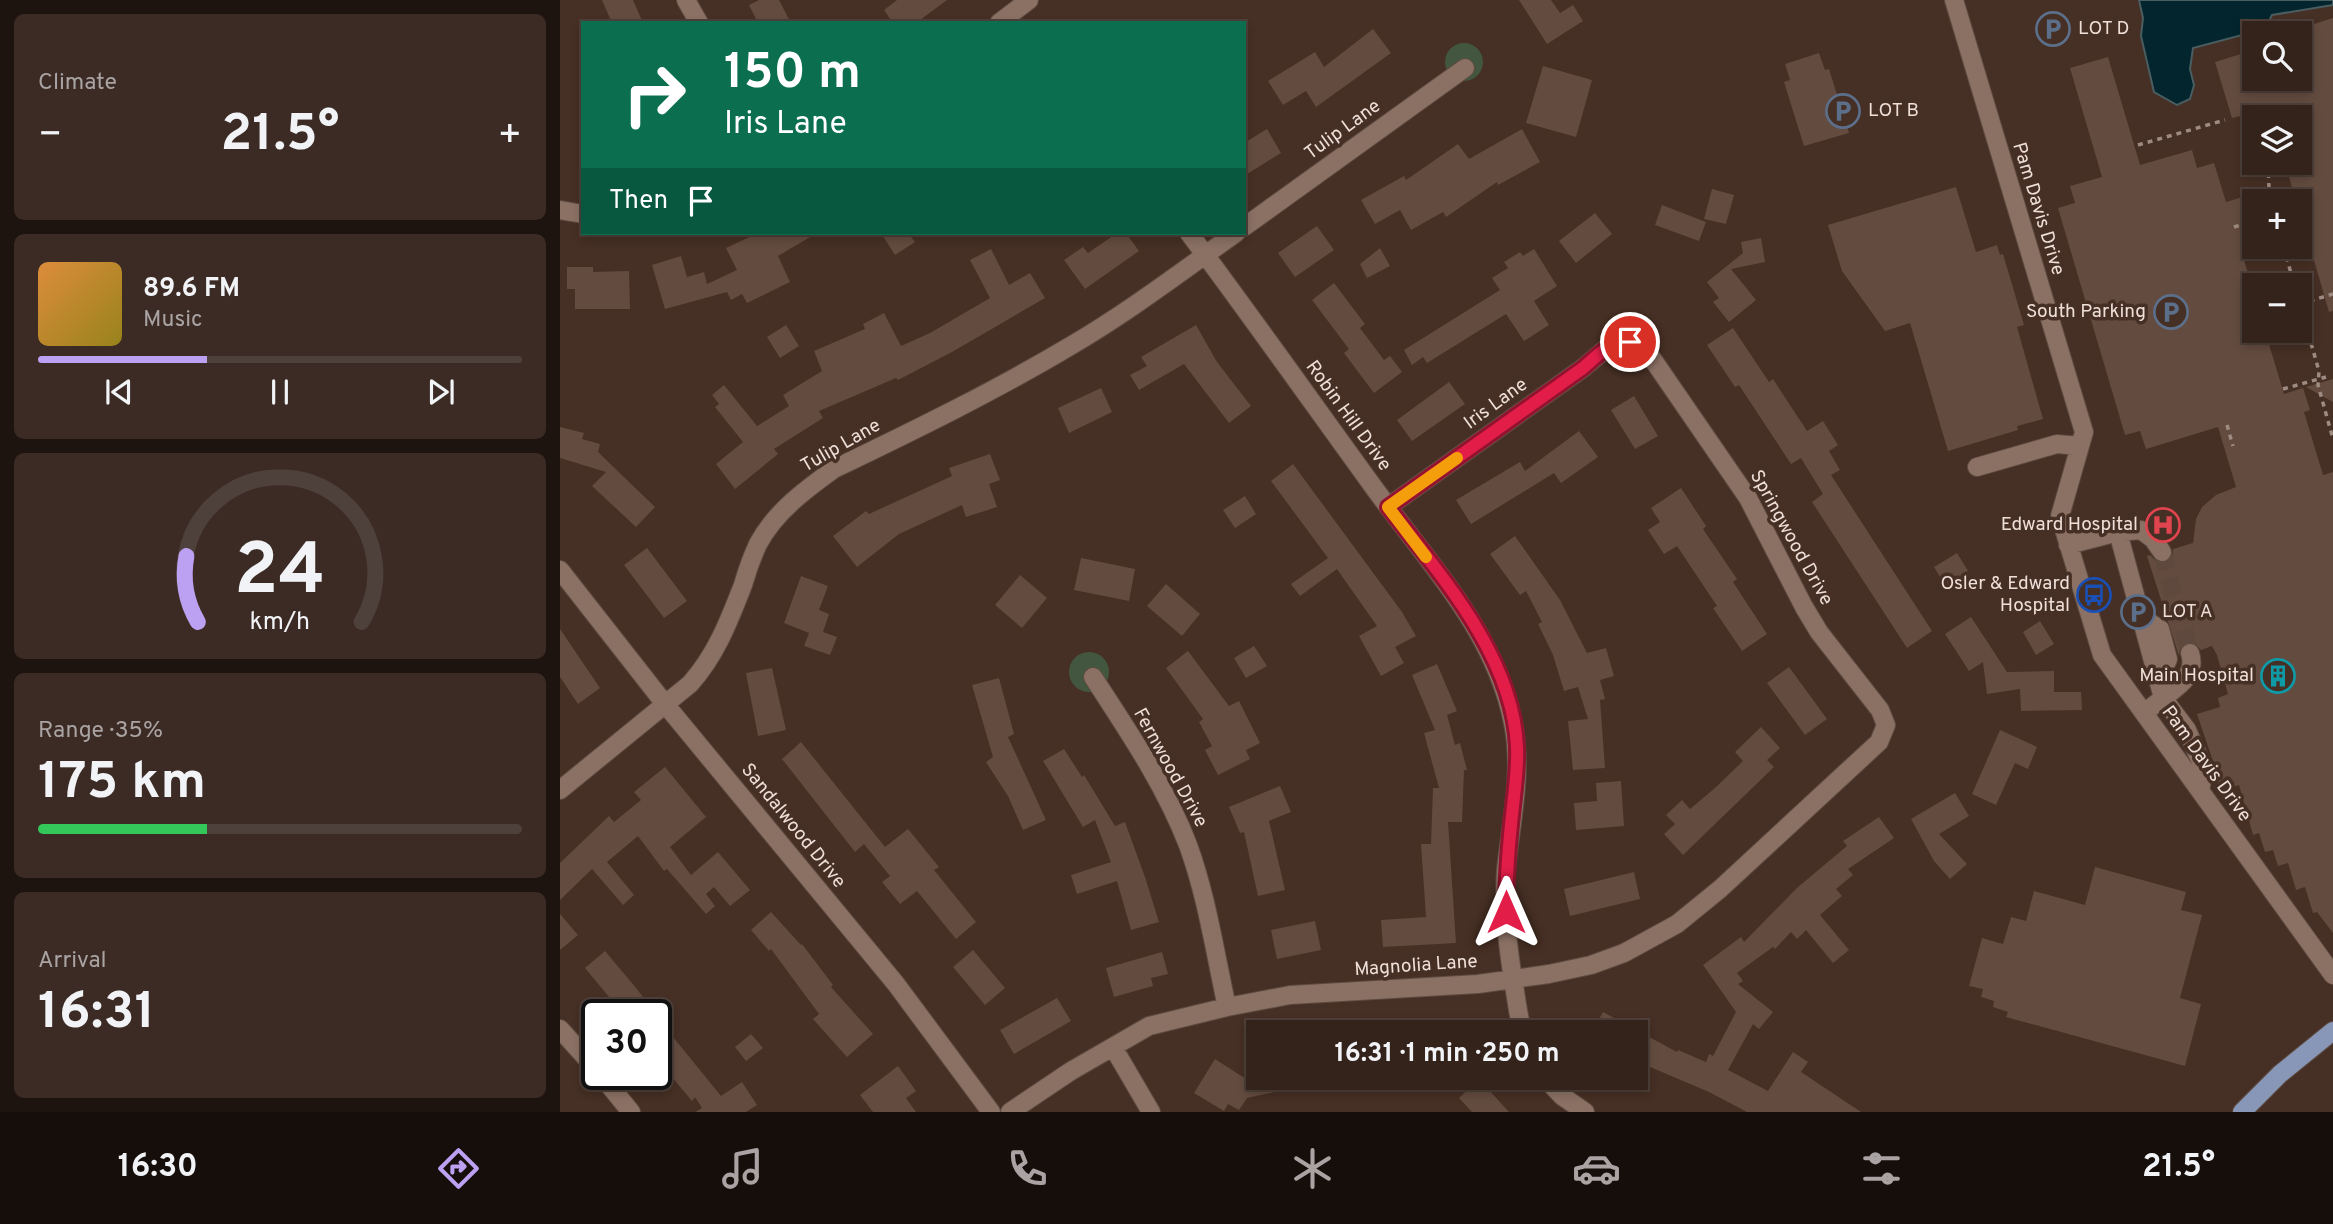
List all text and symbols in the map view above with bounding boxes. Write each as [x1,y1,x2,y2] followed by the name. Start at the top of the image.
[2034,10,2072,48] parking icon: LOT D
[2078,17,2129,41] place label: LOT D
[2242,21,2312,343] map controls
[2242,21,2312,91] button: search
[724,44,861,106] text: 150 m
[609,49,700,140] icon: right
[38,69,117,98] text: Climate
[1824,92,1862,130] parking icon: LOT B
[1300,94,1386,166] street label: Tulip Lane
[1868,99,1919,123] place label: LOT B
[221,103,339,169] text: 21.5°
[724,105,847,145] text: Iris Lane
[2242,105,2312,175] button: layers
[38,112,63,161] text: −
[497,112,522,161] text: +
[2006,140,2070,278] street label: Pam Davis Drive
[682,182,720,220] icon: arrive
[609,185,668,218] text: Then
[2242,189,2312,259] button: +
[143,273,240,306] text: 89.6 FM
[2242,273,2312,343] button: −
[2152,293,2190,331] parking icon: South Parking
[2026,300,2146,324] place label: South Parking
[143,306,203,335] text: Music
[1600,312,1660,372] pin
[1611,323,1649,361] icon: arrive
[1300,356,1396,476] street label: Robin Hill Drive
[100,373,138,411] icon: previous
[261,373,299,411] icon: pause
[422,373,460,411] icon: next
[1459,373,1533,435] street label: Iris Lane
[797,414,885,478] street label: Tulip Lane
[1744,466,1838,610] street label: Springwood Drive
[2144,506,2182,544] hospital icon: Edward Hospital
[2001,513,2138,537] place label: Edward Hospital
[234,528,326,620] text: 24
[1941,572,2070,618] place label: Osler & Edward Hospital
[2075,576,2113,614] bus stop icon: Osler & Edward Hospital
[2119,593,2157,631] parking icon: LOT A
[2162,600,2213,624] place label: LOT A
[250,607,310,639] text: km/h
[2259,657,2297,695] building icon: Main Hospital
[2139,664,2254,688] place label: Main Hospital
[2156,701,2256,827] street label: Pam Davis Drive
[1127,704,1213,832] street label: Fernwood Drive
[38,717,163,746] text: Range · 35%
[38,751,206,817] text: 175 km
[735,759,851,893] street label: Sandalwood Drive
[1469,875,1543,949] position arrow
[38,947,107,976] text: Arrival
[1353,950,1479,982] street label: Magnolia Lane
[38,981,155,1047] text: 16:31
[581,999,672,1090] speed limit sign: 30
[1334,1038,1560,1071] text: 16:31 · 1 min · 250 m
[434,1144,483,1193] icon: directions
[718,1144,767,1193] icon: music
[1003,1144,1052,1193] icon: phone
[1288,1144,1337,1193] icon: climate
[1572,1144,1621,1193] icon: car
[1857,1144,1906,1193] icon: filters
[118,1148,198,1188] text: 16:30
[2142,1148,2215,1188] text: 21.5°

